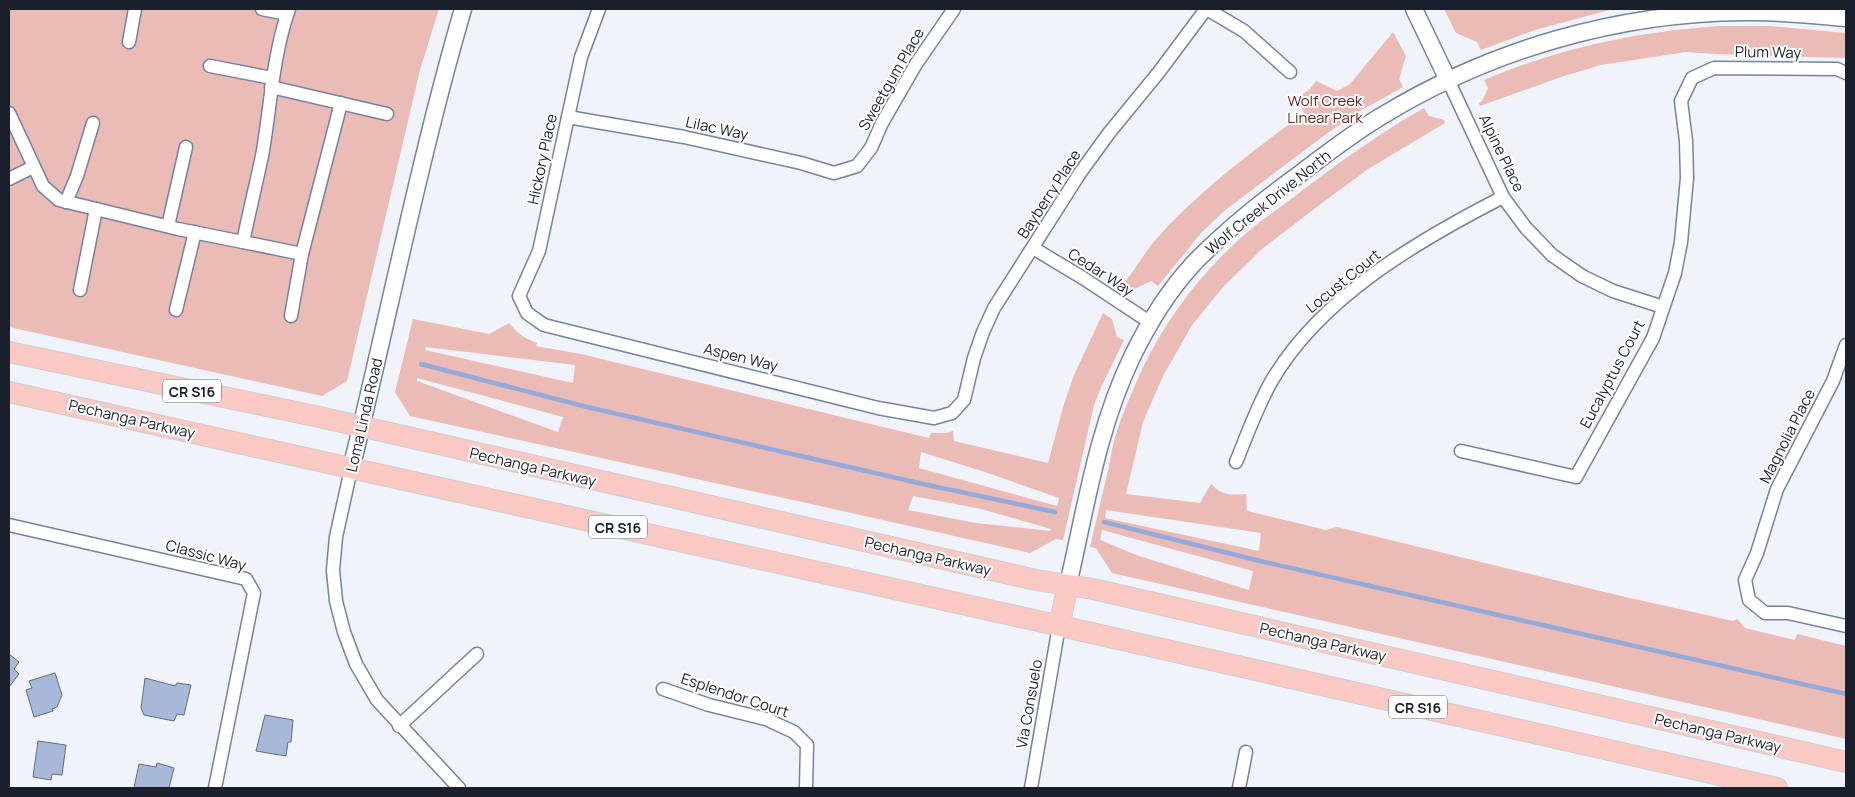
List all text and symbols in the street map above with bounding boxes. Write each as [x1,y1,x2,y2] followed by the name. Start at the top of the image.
[853,24,929,134] street label: Sweetgum Place
[1735,41,1801,63] street label: Plum Way
[1287,90,1363,128] park label: Wolf Creek Linear Park
[684,111,750,145] street label: Lilac Way
[1474,111,1530,195] street label: Alpine Place
[522,112,562,206] street label: Hickory Place
[1012,145,1086,242] street label: Bayberry Place
[1201,145,1335,259] street label: Wolf Creek Drive North
[1064,243,1138,301] street label: Cedar Way
[1301,244,1385,318] street label: Locust Court
[1575,316,1649,432] street label: Eucalyptus Court
[702,338,780,376] street label: Aspen Way
[341,356,387,474] street label: Loma Linda Road
[163,380,221,402] road number: CR S16
[1754,385,1820,487] street label: Magnolia Place
[67,394,197,444] street label: Pechanga Parkway
[468,442,598,492] street label: Pechanga Parkway
[589,516,647,538] road number: CR S16
[863,531,993,581] street label: Pechanga Parkway
[164,534,249,576] street label: Classic Way
[1258,617,1388,667] street label: Pechanga Parkway
[1011,658,1047,750] street label: Via Consuelo
[678,668,792,722] street label: Esplendor Court
[1389,696,1447,719] road number: CR S16
[1653,708,1783,758] street label: Pechanga Parkway

